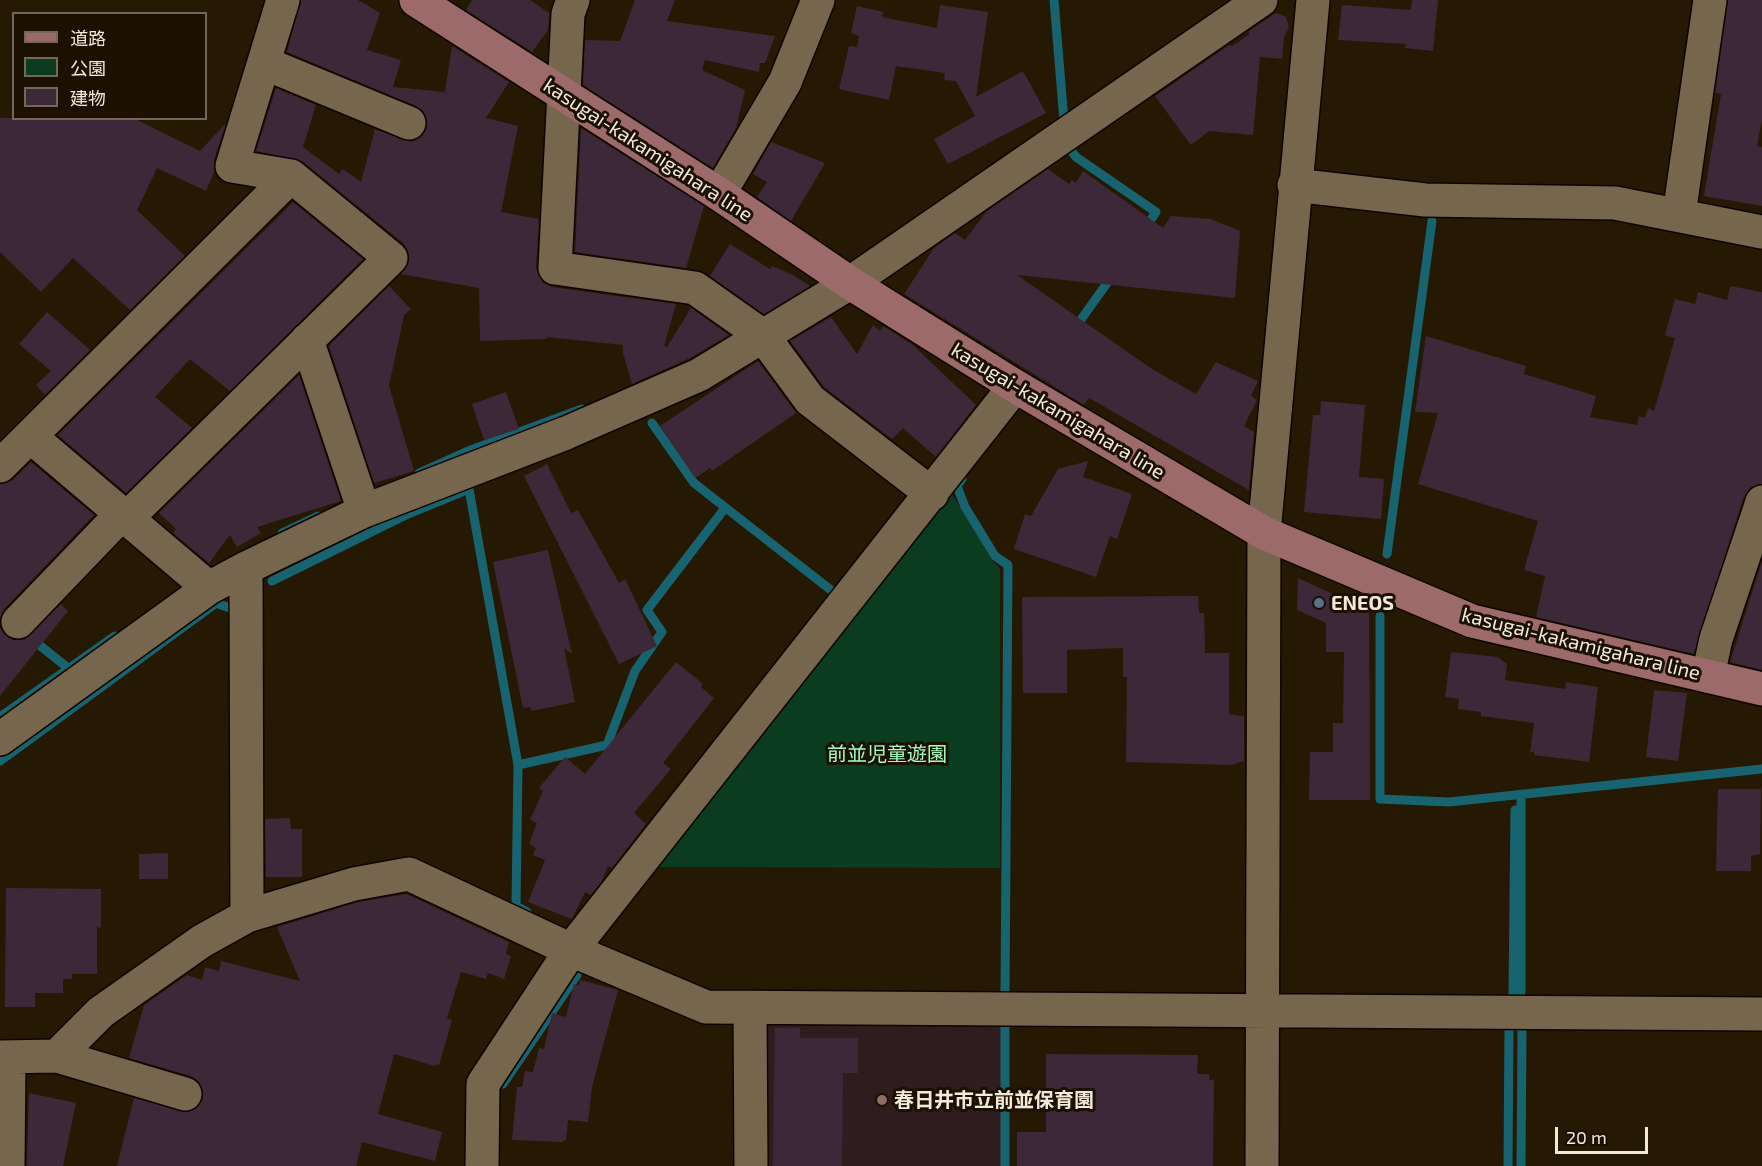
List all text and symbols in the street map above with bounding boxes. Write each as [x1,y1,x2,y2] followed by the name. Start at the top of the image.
[12,12,207,120] legend
[70,27,106,49] text: 道路
[70,57,106,79] text: 公園
[539,73,757,227] street label: kasugai-kakamigahara line
[70,87,106,109] text: 建物
[947,338,1169,484] street label: kasugai-kakamigahara line
[1331,591,1394,615] place label: ENEOS
[1312,596,1326,610] marker: ENEOS
[1459,603,1703,685] street label: kasugai-kakamigahara line
[827,742,947,766] park label: 前並児童遊園
[894,1088,1094,1112] place label: 春日井市立前並保育園
[875,1093,889,1107] marker: 春日井市立前並保育園
[1558,1115,1651,1153] scale bar
[1566,1126,1607,1148] text: 20 m

